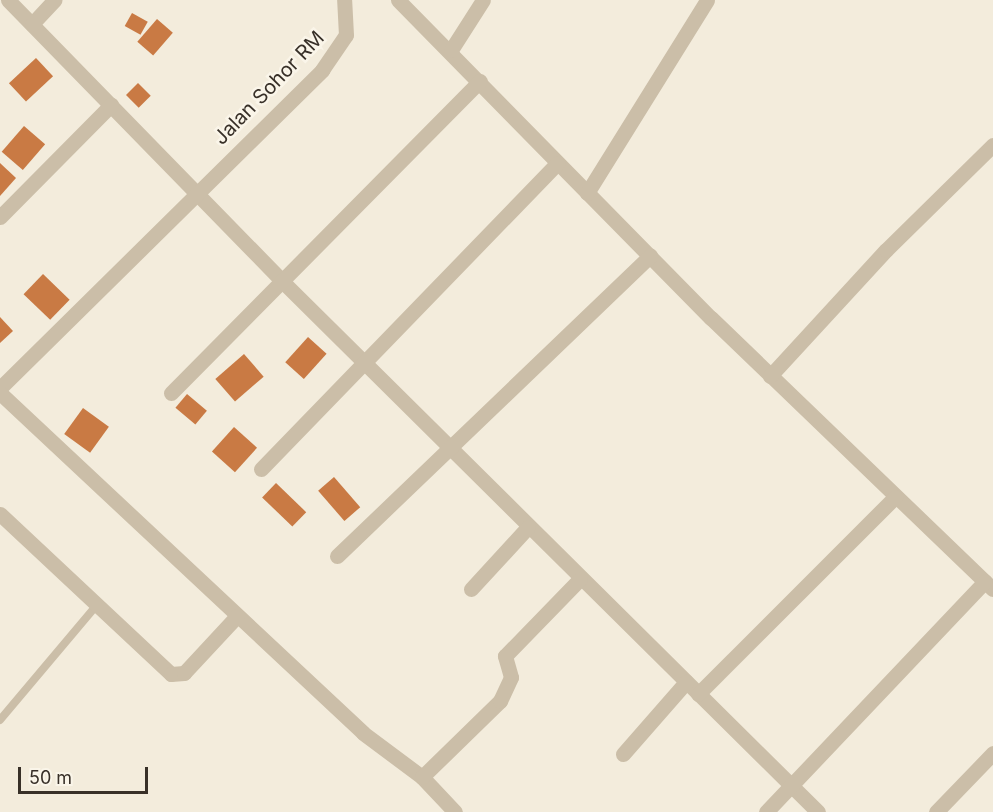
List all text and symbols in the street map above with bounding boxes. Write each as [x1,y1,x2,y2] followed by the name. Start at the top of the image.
[209,26,329,150] street label: Jalan Sohor RM
[21,755,152,793] scale bar
[29,767,72,788] text: 50 m

